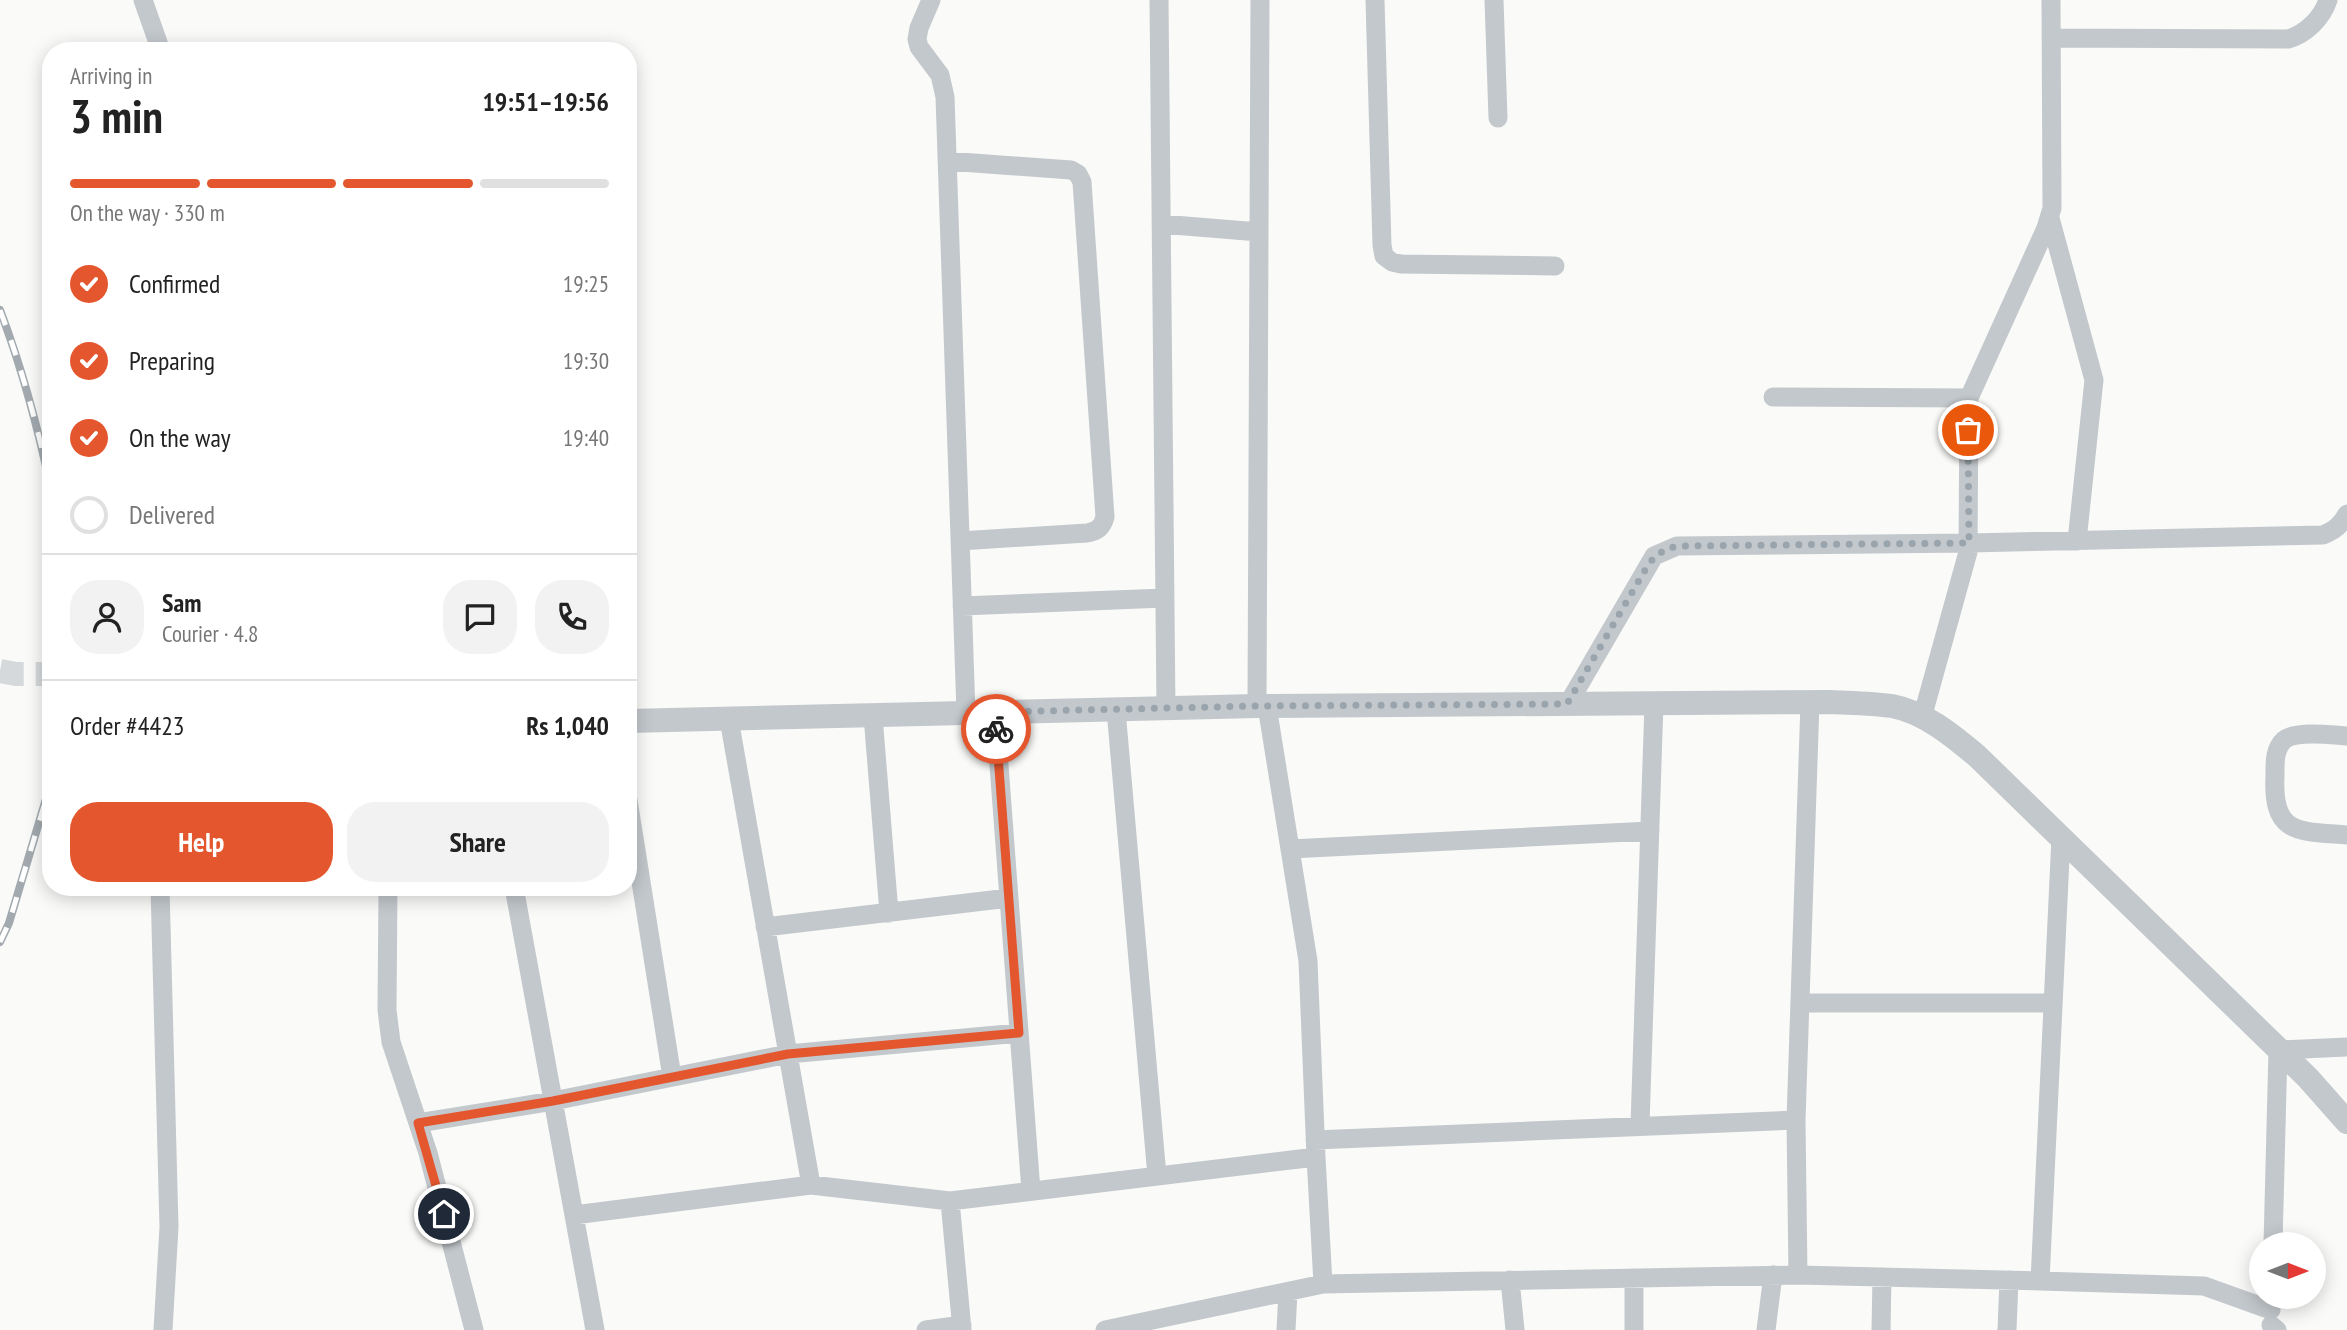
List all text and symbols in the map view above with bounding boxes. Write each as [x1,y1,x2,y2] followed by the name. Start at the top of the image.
[70,61,152,90] text: Arriving in
[482,85,609,118] text: 19:51–19:56
[70,86,163,146] text: 3 min
[70,198,225,227] text: On the way · 330 m
[70,265,108,303] icon: check
[129,267,220,300] text: Confirmed
[563,269,609,298] text: 19:25
[70,342,108,380] icon: check
[129,344,215,377] text: Preparing
[563,346,609,375] text: 19:30
[1938,400,1998,460] pin
[1949,411,1987,449] icon: bag
[70,419,108,457] icon: check
[129,421,231,454] text: On the way
[563,423,609,452] text: 19:40
[129,498,215,531] text: Delivered
[70,580,144,654] button: person
[443,580,517,654] button: chat
[535,580,609,654] button: phone
[162,586,201,619] text: Sam
[162,619,258,648] text: Courier · 4.8
[961,694,1031,764] courier
[70,709,185,742] text: Order #4423
[526,709,609,742] text: Rs 1,040
[977,710,1015,748] icon: bike
[70,802,333,882] button: Help
[347,802,609,882] button: Share
[414,1184,474,1244] pin
[425,1195,463,1233] icon: home
[2249,1232,2326,1309] north arrow
[2249,1232,2326,1309] map controls

